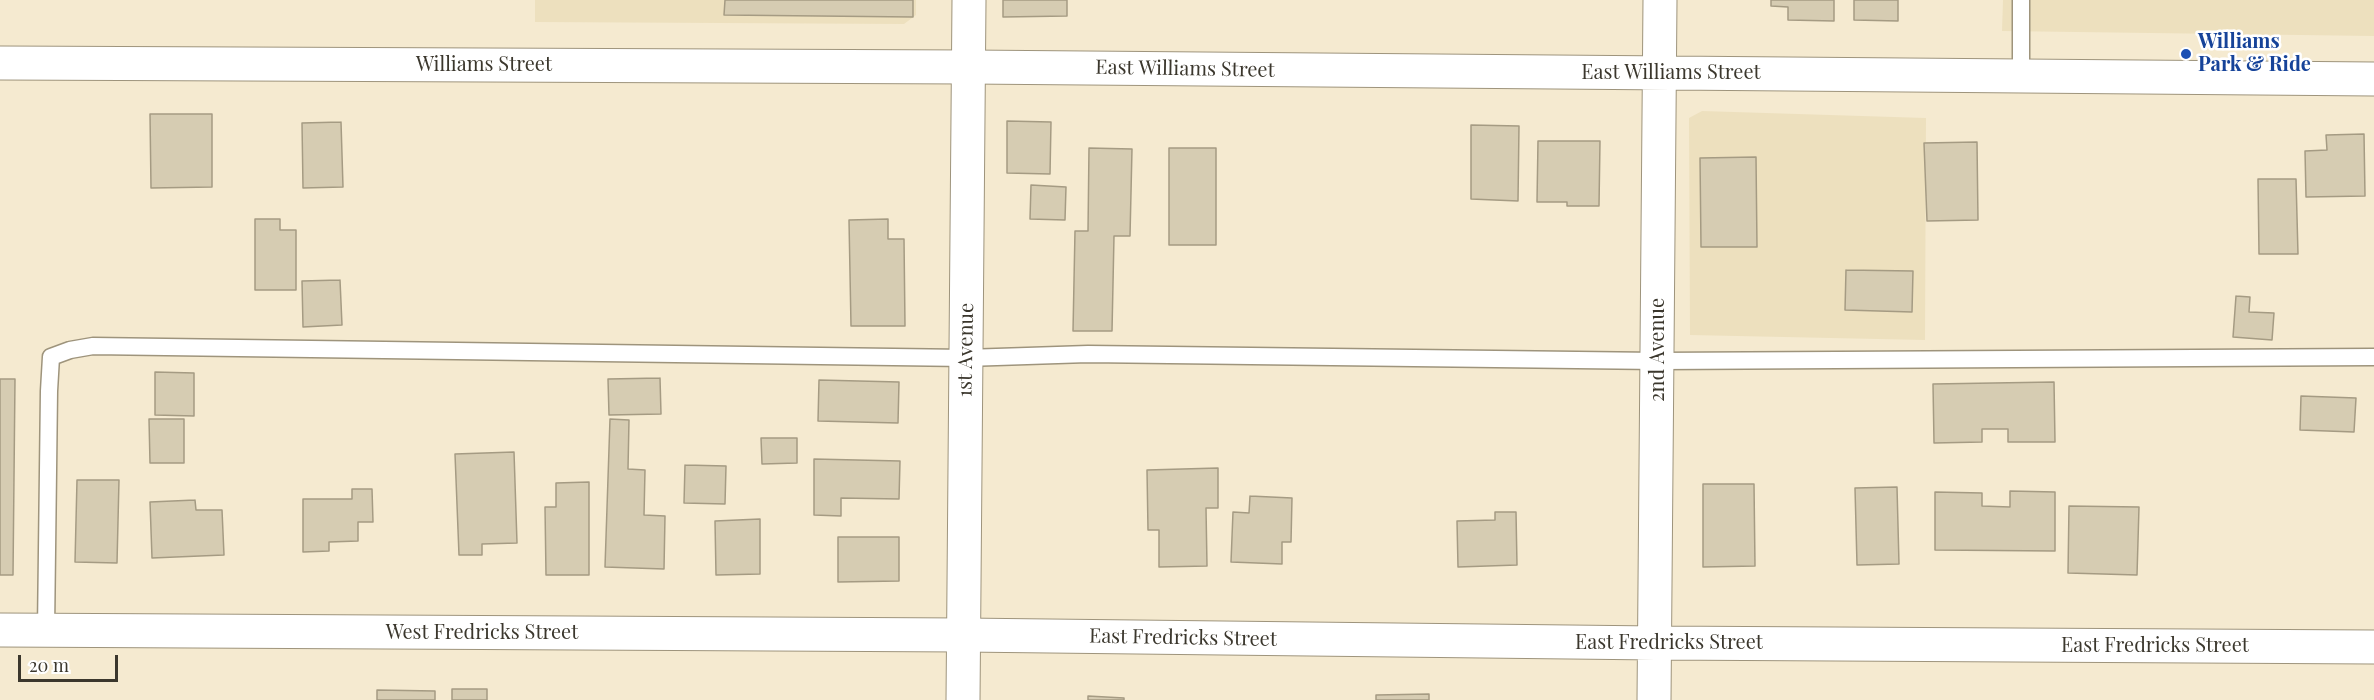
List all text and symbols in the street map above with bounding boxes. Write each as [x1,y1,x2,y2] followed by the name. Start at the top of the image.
[2198,30,2311,77] place label: Williams Park & Ride
[2179,47,2193,61] marker: Williams Park & Ride
[416,53,552,77] street label: Williams Street
[1095,55,1275,83] street label: East Williams Street
[1581,61,1761,85] street label: East Williams Street
[1646,298,1670,402] street label: 2nd Avenue
[953,303,979,397] street label: 1st Avenue
[386,621,578,645] street label: West Fredricks Street
[1089,624,1277,652] street label: East Fredricks Street
[1575,631,1763,655] street label: East Fredricks Street
[2061,634,2249,658] street label: East Fredricks Street
[21,643,122,681] scale bar
[29,653,69,677] text: 20 m

